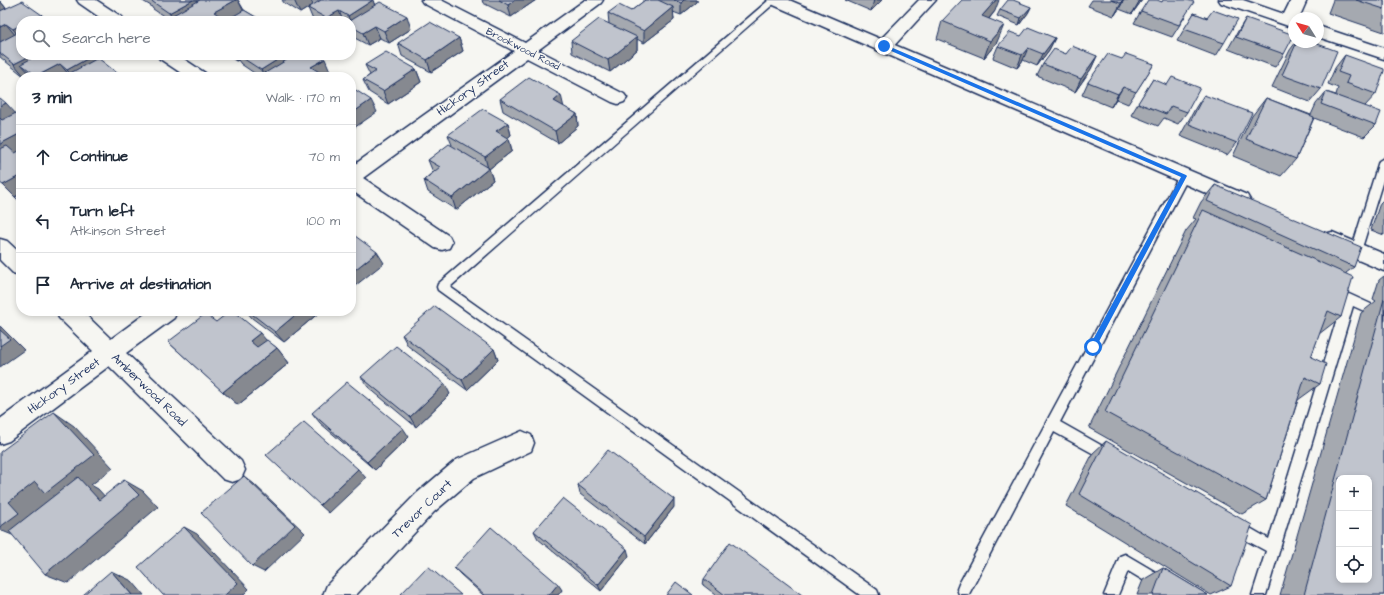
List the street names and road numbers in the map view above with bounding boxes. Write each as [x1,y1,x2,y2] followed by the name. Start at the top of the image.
[484,24,562,74] street label: Brookwood Road
[433,56,513,121] street label: Hickory Street
[108,350,190,430] street label: Amberwood Road
[24,354,104,419] street label: Hickory Street
[388,476,456,542] street label: Trevor Court

